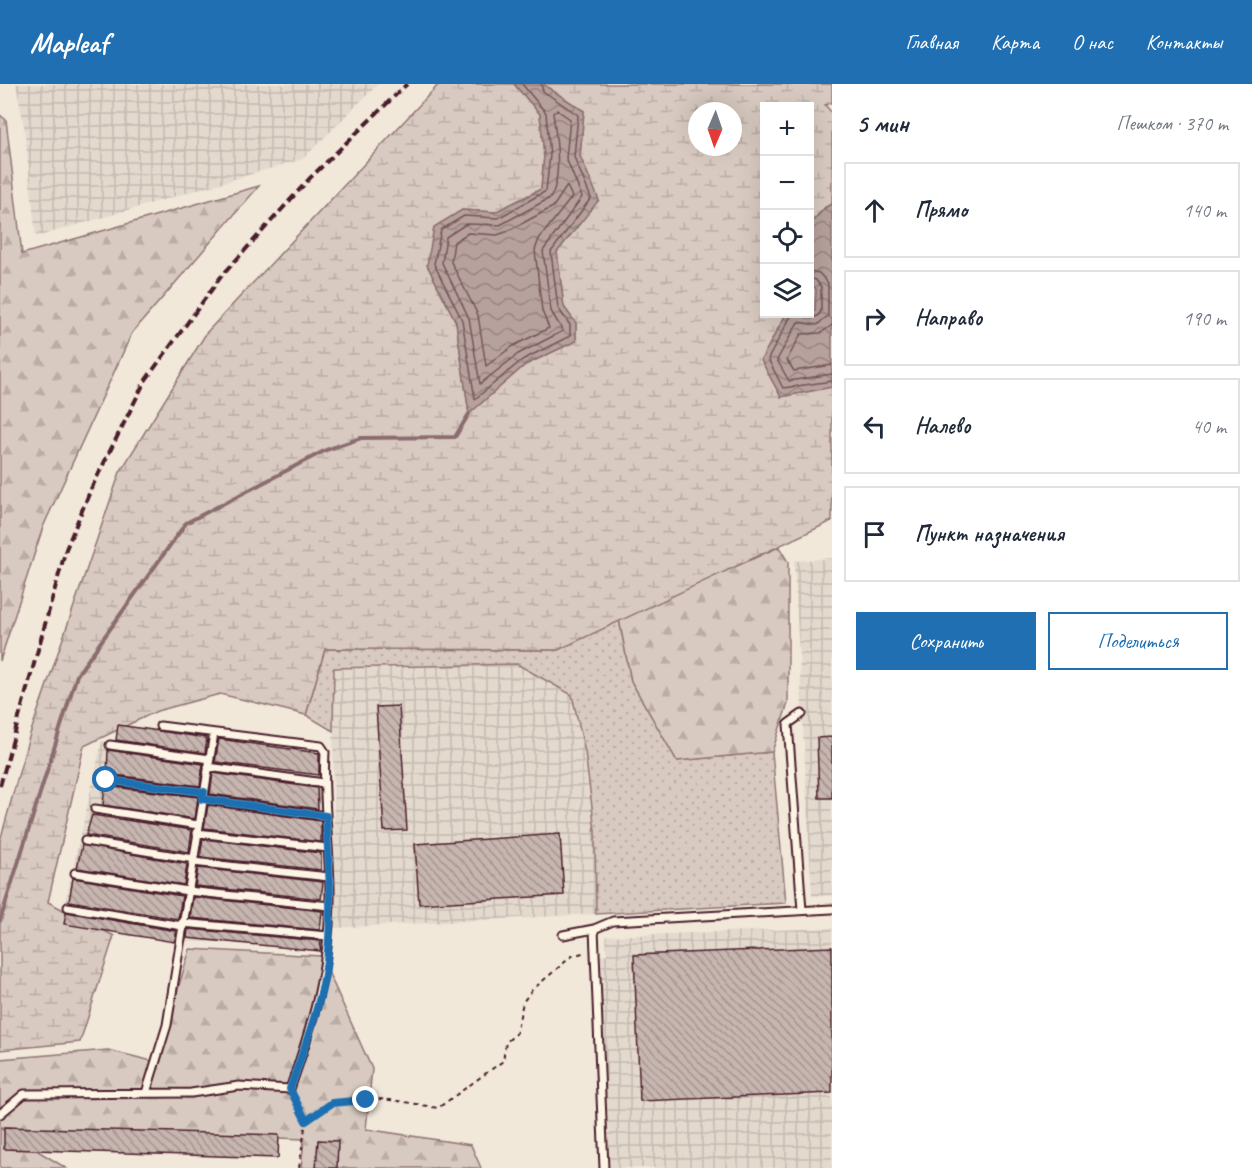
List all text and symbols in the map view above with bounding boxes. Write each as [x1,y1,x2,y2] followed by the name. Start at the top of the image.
[30,25,108,60] text: Mapleaf
[905,29,958,55] text: Главная
[991,29,1039,55] text: Карта
[1072,29,1113,55] text: О нас
[1146,29,1222,55] text: Контакты
[688,102,742,156] north arrow
[760,102,814,318] map controls
[760,102,814,156] button: +
[856,107,908,140] text: 5 мин
[1116,111,1228,136] text: Пешком · 370 m
[760,156,814,210] button: −
[858,194,891,227] icon: ahead
[915,196,967,224] text: Прямо
[1183,198,1226,223] text: 140 m
[760,210,814,264] button: locate
[760,264,814,318] button: layers
[858,302,891,335] icon: right
[915,304,982,332] text: Направо
[1183,306,1226,331] text: 190 m
[858,410,891,443] icon: left
[915,412,971,440] text: Налево
[1192,414,1226,439] text: 40 m
[858,518,891,551] icon: arrive
[915,520,1064,548] text: Пункт назначения
[856,612,1036,670] button: Сохранить
[1048,612,1228,670] button: Поделиться
[92,766,118,792] route start
[352,1086,378,1112] route end

